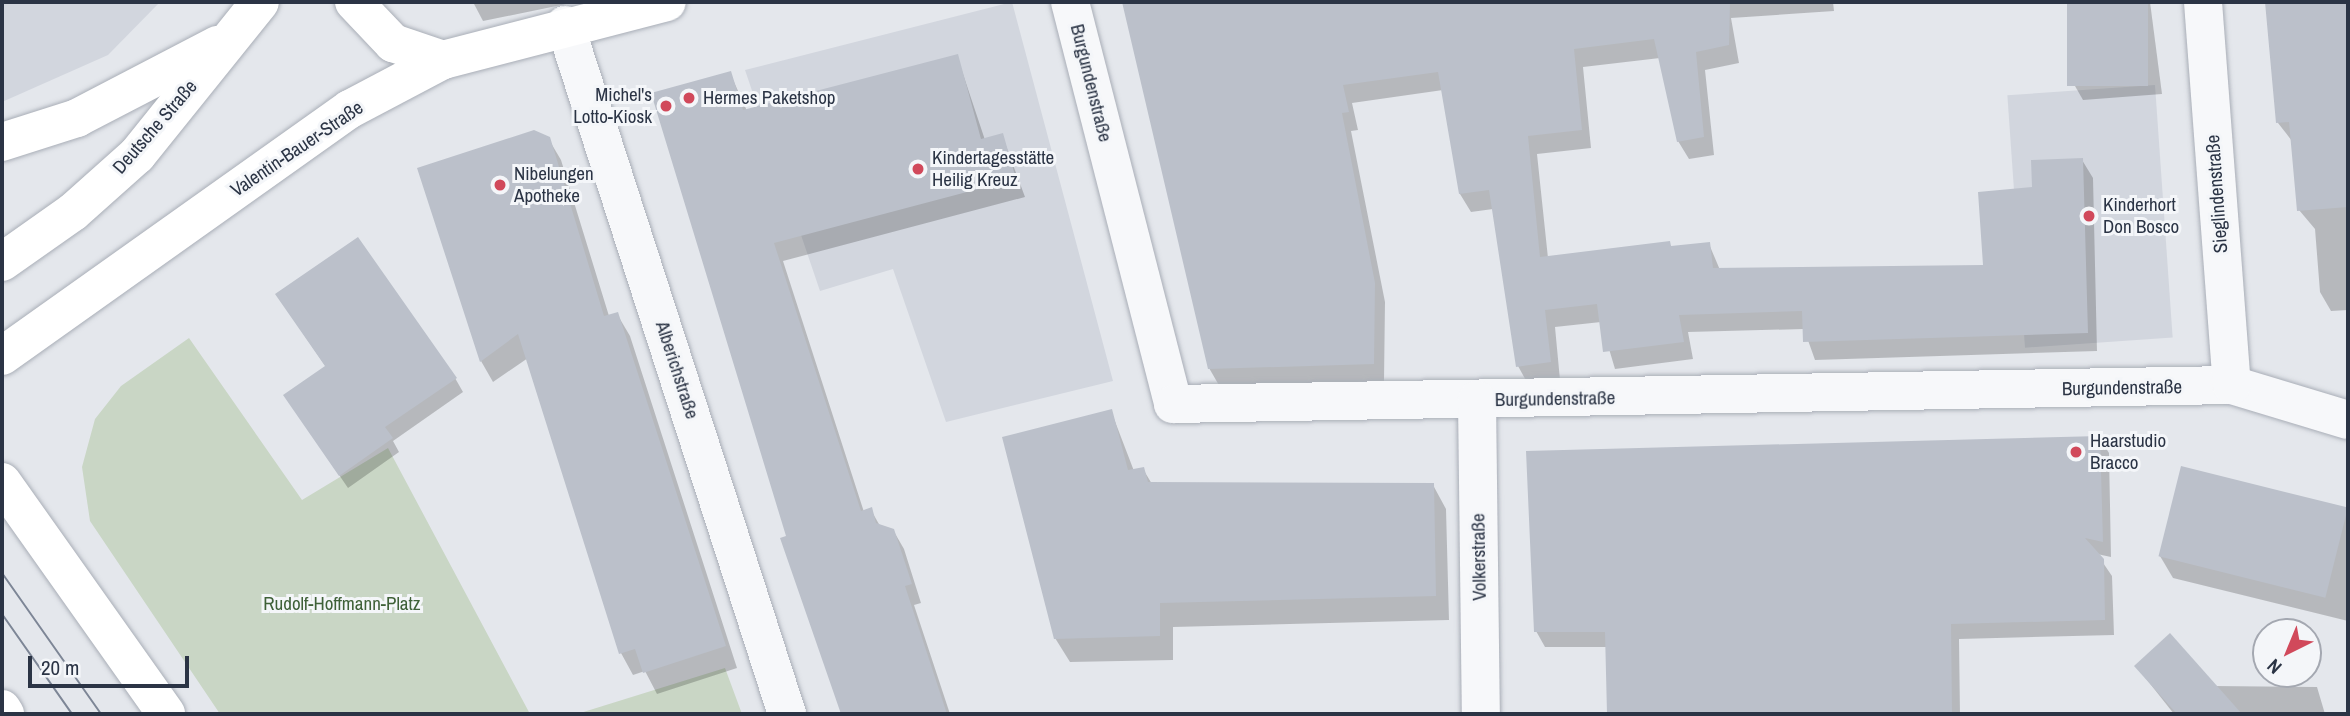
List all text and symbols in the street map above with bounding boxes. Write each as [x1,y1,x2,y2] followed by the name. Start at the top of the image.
[1065,22,1117,144] street label: Burgundenstraße
[108,75,202,179] street label: Deutsche Straße
[573,84,652,128] place label: Michel's Lotto-Kiosk
[703,87,835,109] place label: Hermes Paketshop
[681,90,697,106] marker: Hermes Paketshop
[226,96,368,202] street label: Valentin-Bauer-Straße
[658,98,674,114] marker: Michel's Lotto-Kiosk
[2201,134,2233,254] street label: Sieglindenstraße
[932,147,1054,191] place label: Kindertagesstätte Heilig Kreuz
[910,161,926,177] marker: Kindertagesstätte Heilig Kreuz
[514,163,594,207] place label: Nibelungen Apotheke
[492,177,508,193] marker: Nibelungen Apotheke
[2103,194,2179,238] place label: Kinderhort Don Bosco
[2081,208,2097,224] marker: Kinderhort Don Bosco
[651,318,703,422] street label: Alberichstraße
[2062,376,2182,400] street label: Burgundenstraße
[1495,387,1615,411] street label: Burgundenstraße
[2090,430,2166,474] place label: Haarstudio Bracco
[2068,444,2084,460] marker: Haarstudio Bracco
[1467,513,1491,601] street label: Volkerstraße
[263,593,421,615] park label: Rudolf-Hoffmann-Platz
[2252,618,2322,688] north arrow
[32,642,192,686] scale bar
[41,653,79,682] text: 20 m
[2261,654,2287,680] text: N

